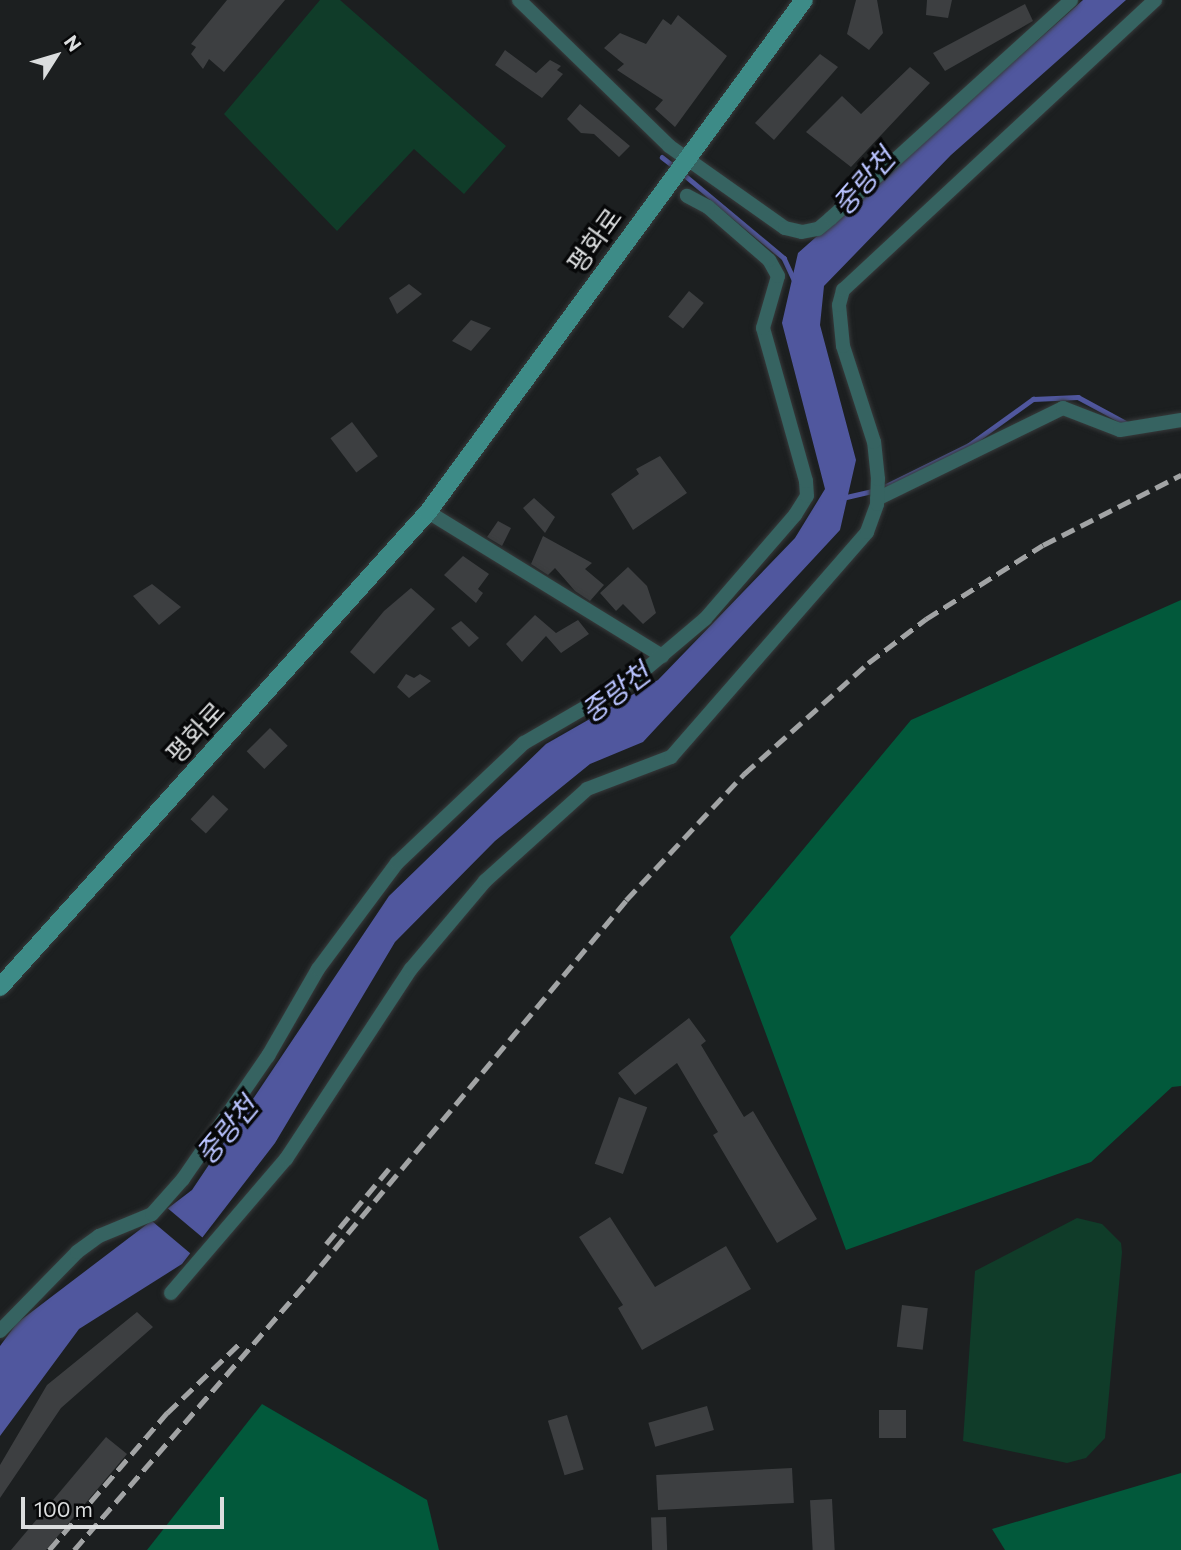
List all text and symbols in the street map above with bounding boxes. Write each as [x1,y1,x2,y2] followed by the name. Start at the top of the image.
[21,21,91,91] north arrow
[60,30,87,56] text: N
[825,141,901,221] water label: 중랑천
[560,202,628,278] street label: 평화로
[574,655,656,729] water label: 중랑천
[159,695,231,769] street label: 평화로
[188,1090,264,1170] water label: 중랑천
[24,1484,228,1528] scale bar
[34,1496,93,1521] text: 100 m

